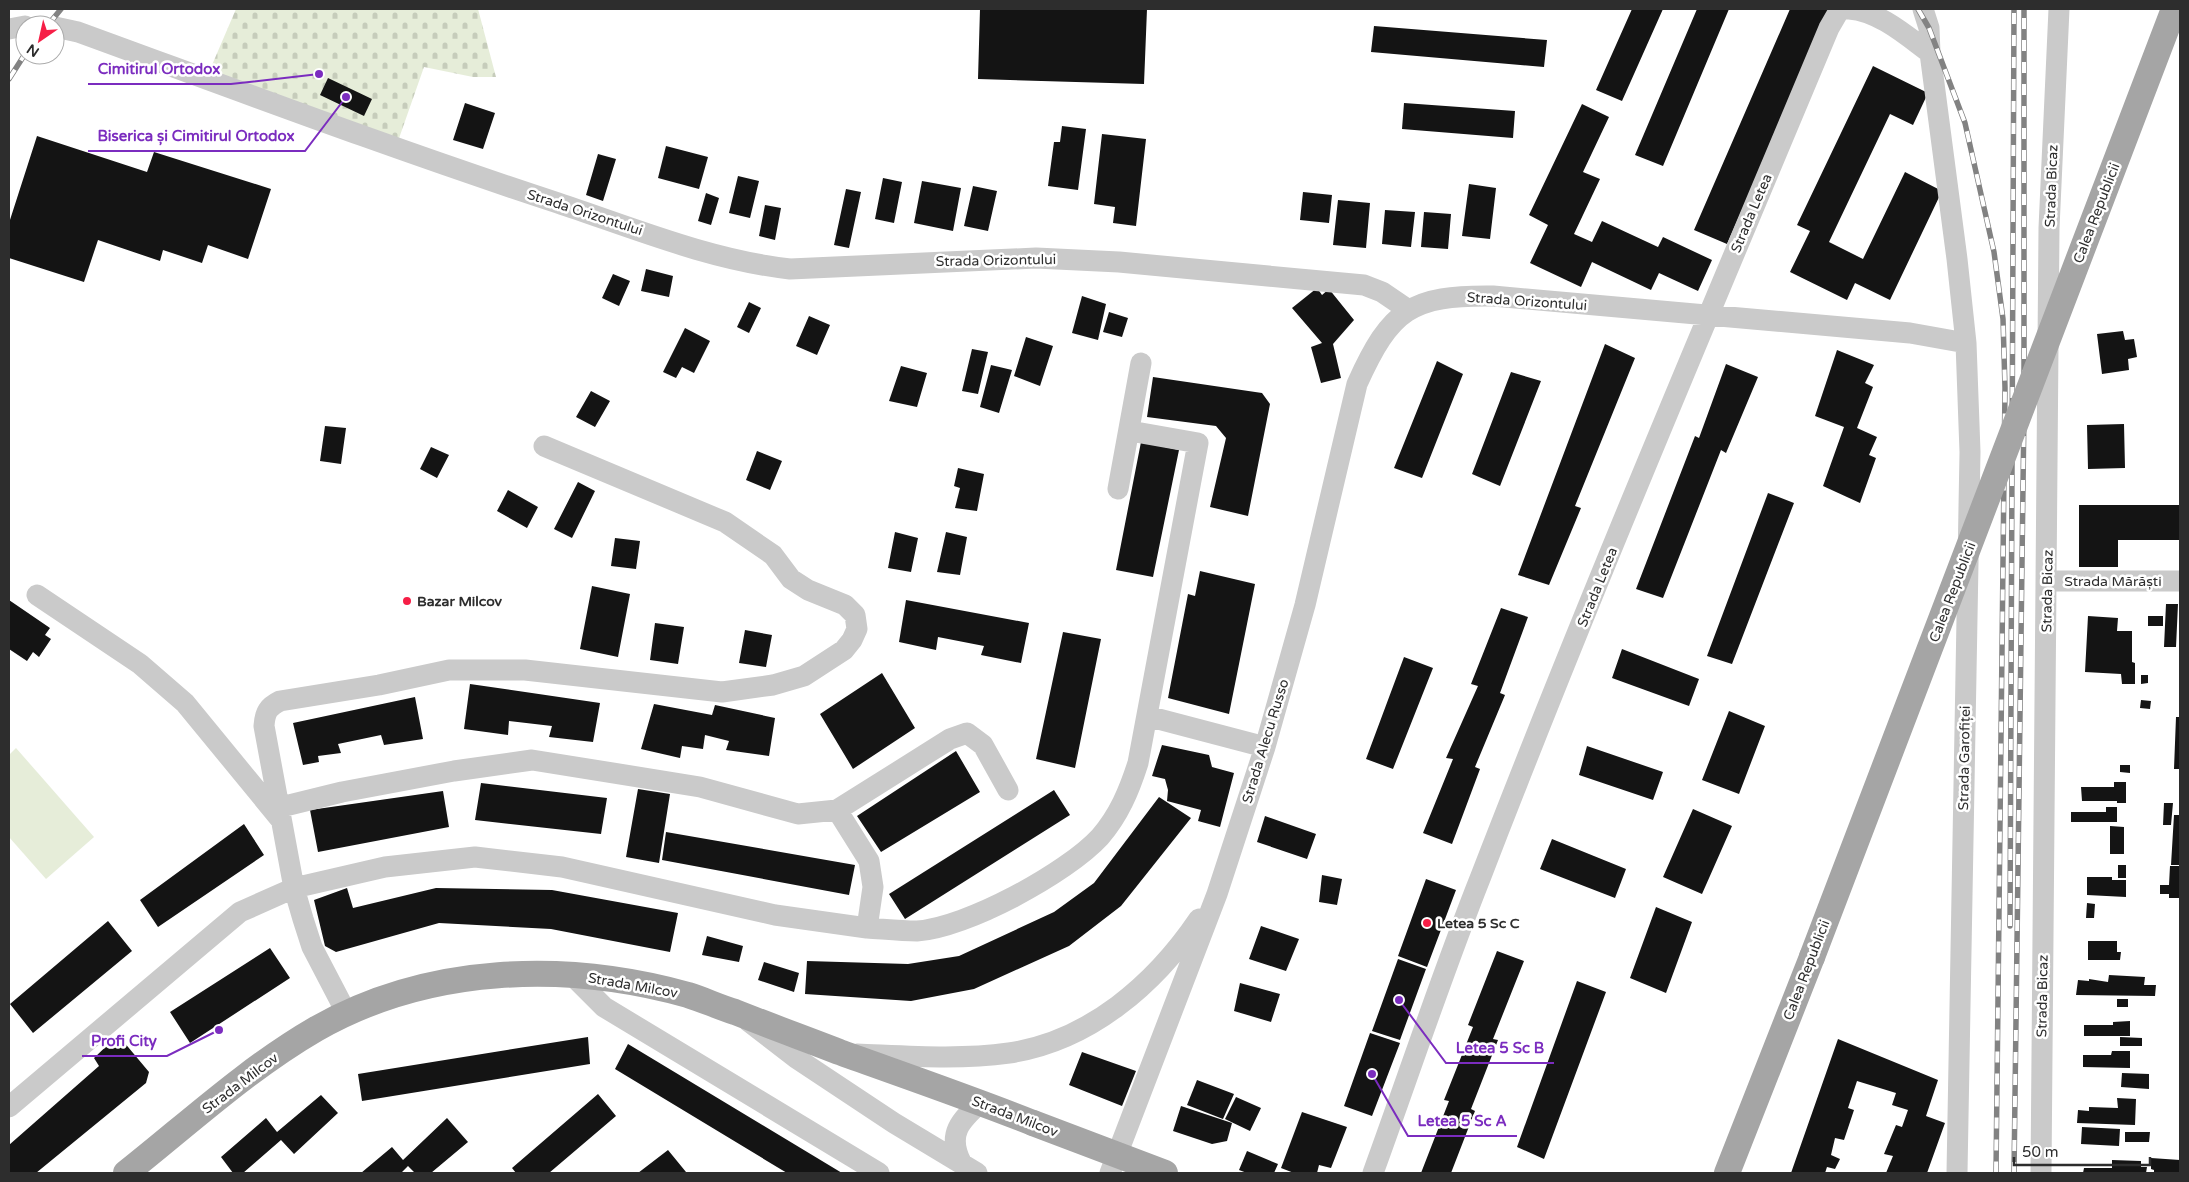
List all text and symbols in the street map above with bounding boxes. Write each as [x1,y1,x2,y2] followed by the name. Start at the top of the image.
[15,15,65,65] north arrow
[24,40,42,61] text: N
[88,54,231,84] callout: Cimitirul Ortodox
[98,60,220,78] text: Cimitirul Ortodox
[88,121,305,151] callout: Biserica și Cimitirul Ortodox
[97,127,295,146] text: Biserica și Cimitirul Ortodox
[2042,144,2061,228] street label: Strada Bicaz
[2070,161,2123,266] street label: Calea Republicii
[1727,171,1776,255] street label: Strada Letea
[525,186,645,239] street label: Strada Orizontului
[936,251,1056,270] street label: Strada Orizontului
[1466,289,1588,314] street label: Strada Orizontului
[1926,540,1979,645] street label: Calea Republicii
[1574,545,1621,629] street label: Strada Letea
[2038,550,2057,632] street label: Strada Bicaz
[2064,573,2162,590] street label: Strada Mărăști
[417,593,503,610] place label: Bazar Milcov
[401,595,413,607] marker: Bazar Milcov
[1238,677,1292,805] street label: Strada Alecu Russo
[1955,705,1974,811] street label: Strada Garofiței
[1437,915,1520,932] place label: Letea 5 Sc C
[1421,917,1433,929] marker: Letea 5 Sc C
[1780,918,1833,1023] street label: Calea Republicii
[2033,955,2052,1037] street label: Strada Bicaz
[587,969,680,1002] street label: Strada Milcov
[82,1026,167,1056] callout: Profi City
[91,1032,157,1051] text: Profi City
[1446,1033,1554,1063] callout: Letea 5 Sc B
[1456,1039,1544,1057] text: Letea 5 Sc B
[199,1049,282,1118] street label: Strada Milcov
[969,1092,1061,1141] street label: Strada Milcov
[1408,1106,1517,1136] callout: Letea 5 Sc A
[1417,1112,1507,1130] text: Letea 5 Sc A
[2014,1134,2150,1166] scale bar
[2022,1143,2059,1161] text: 50 m

